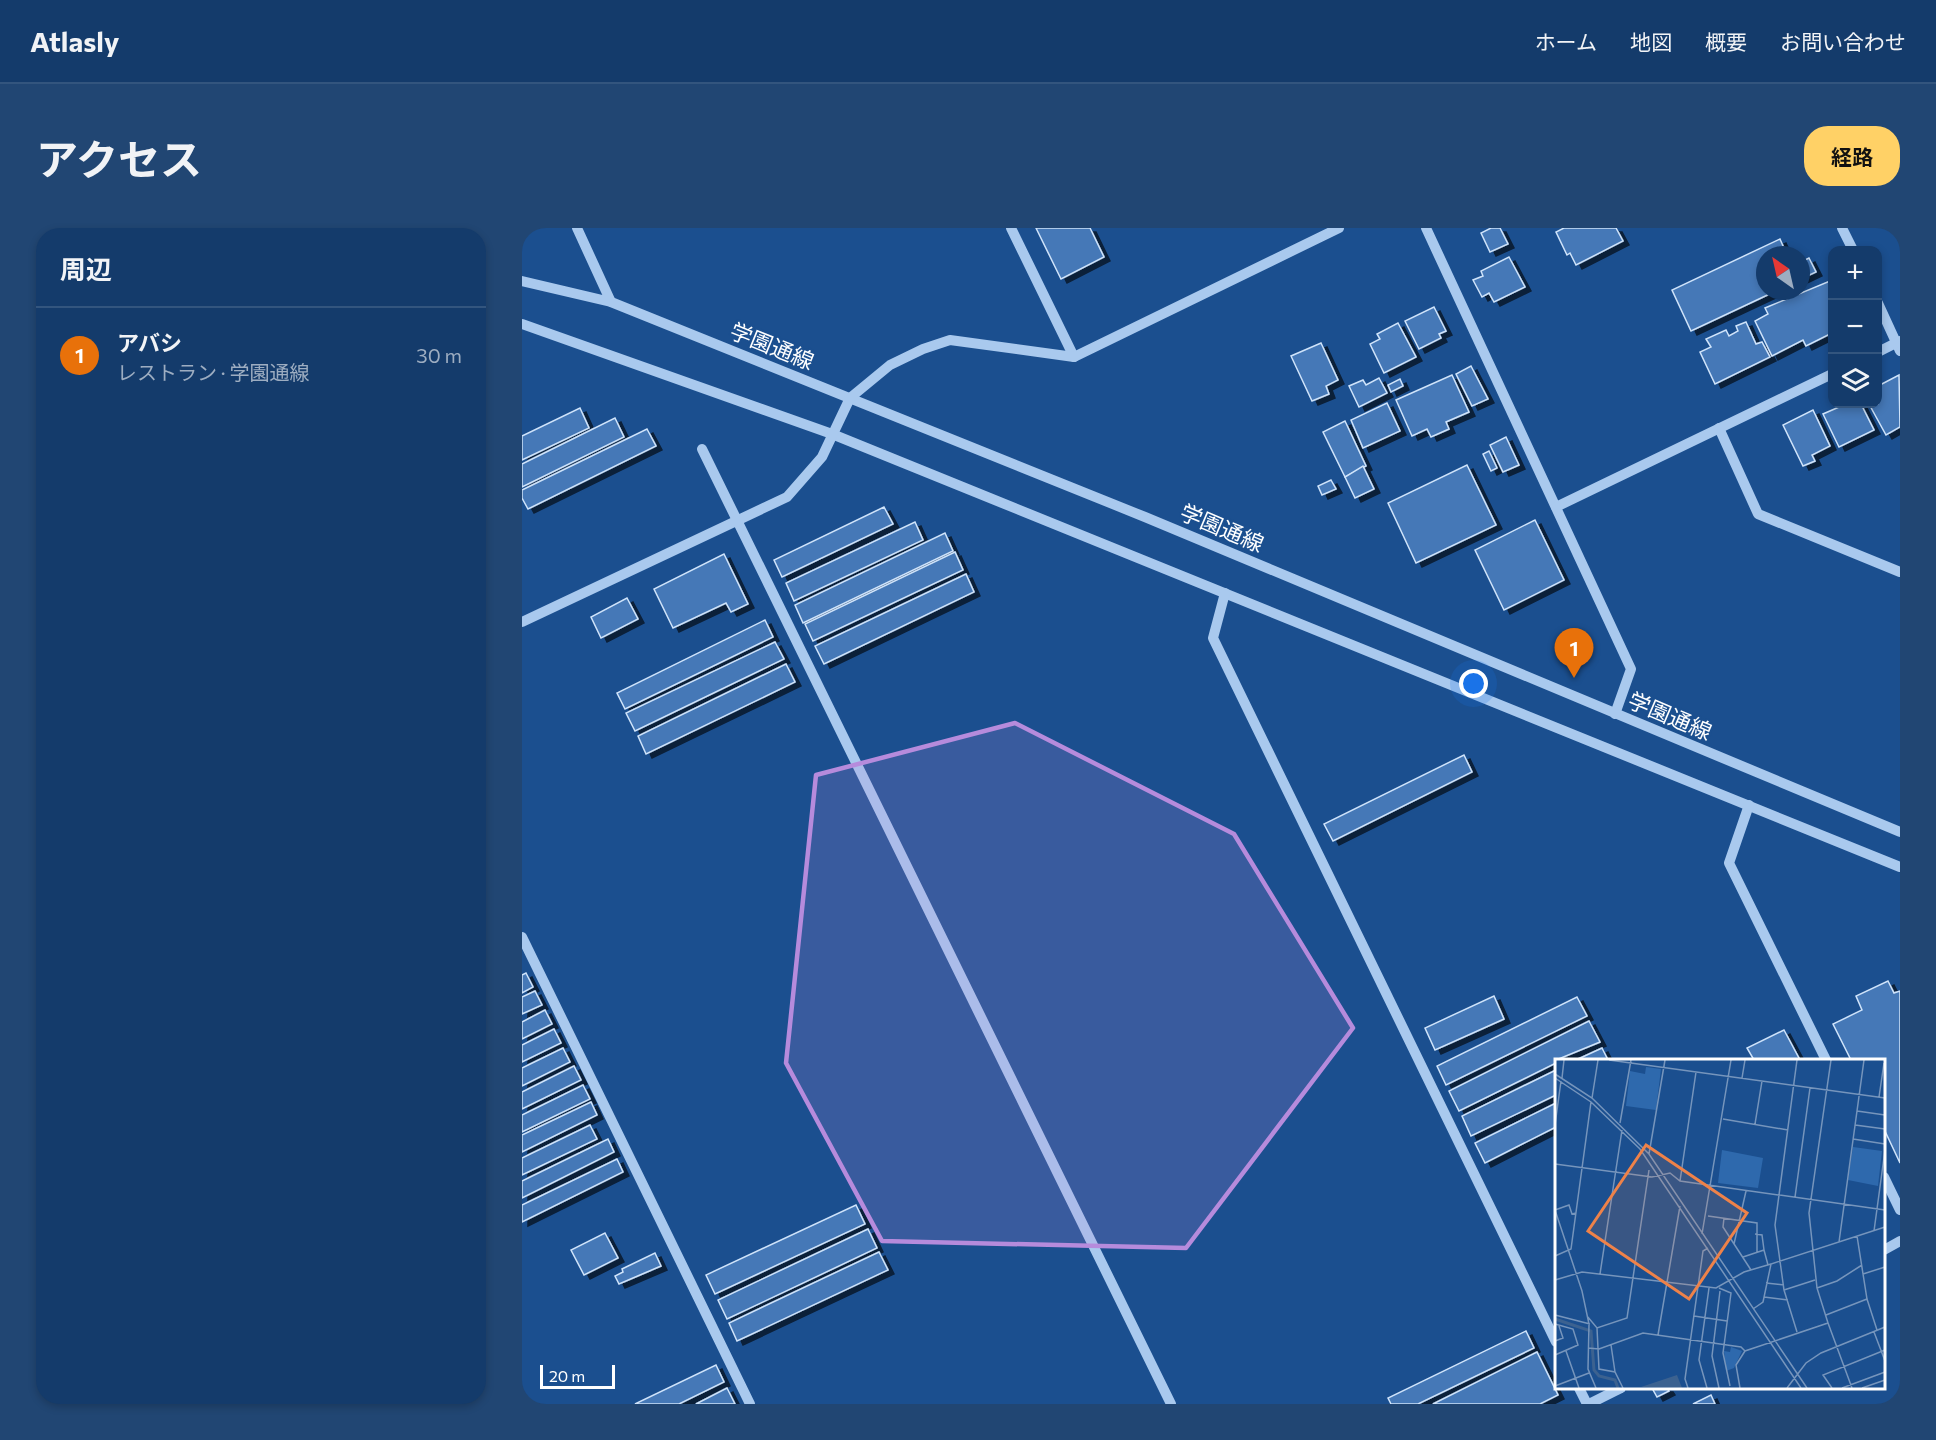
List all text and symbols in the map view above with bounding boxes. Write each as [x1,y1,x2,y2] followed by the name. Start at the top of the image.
[30,24,119,58] text: Atlasly
[1535,29,1597,54] text: ホーム
[1630,29,1672,54] text: 地図
[1705,29,1747,54] text: 概要
[1780,29,1906,54] text: お問い合わせ
[1804,126,1900,186] button: 経路
[36,132,202,184] text: アクセス
[1756,246,1810,300] north arrow
[1828,246,1882,408] map controls
[1828,246,1882,300] button: +
[60,253,112,284] text: 周辺
[1828,300,1882,354] button: −
[726,317,818,375] street label: 学園通線
[117,329,182,356] text: アバシ
[75,343,84,367] text: 1
[416,343,462,367] text: 30 m
[1828,354,1882,408] button: layers
[117,360,309,384] text: レストラン · 学園通線
[1176,498,1268,557] street label: 学園通線
[1554,628,1594,678] pin: 1
[1459,669,1488,698] your location
[1624,686,1716,745] street label: 学園通線
[1555,1059,1885,1389] inset map
[540,1362,615,1390] scale bar
[549,1366,585,1385] text: 20 m

